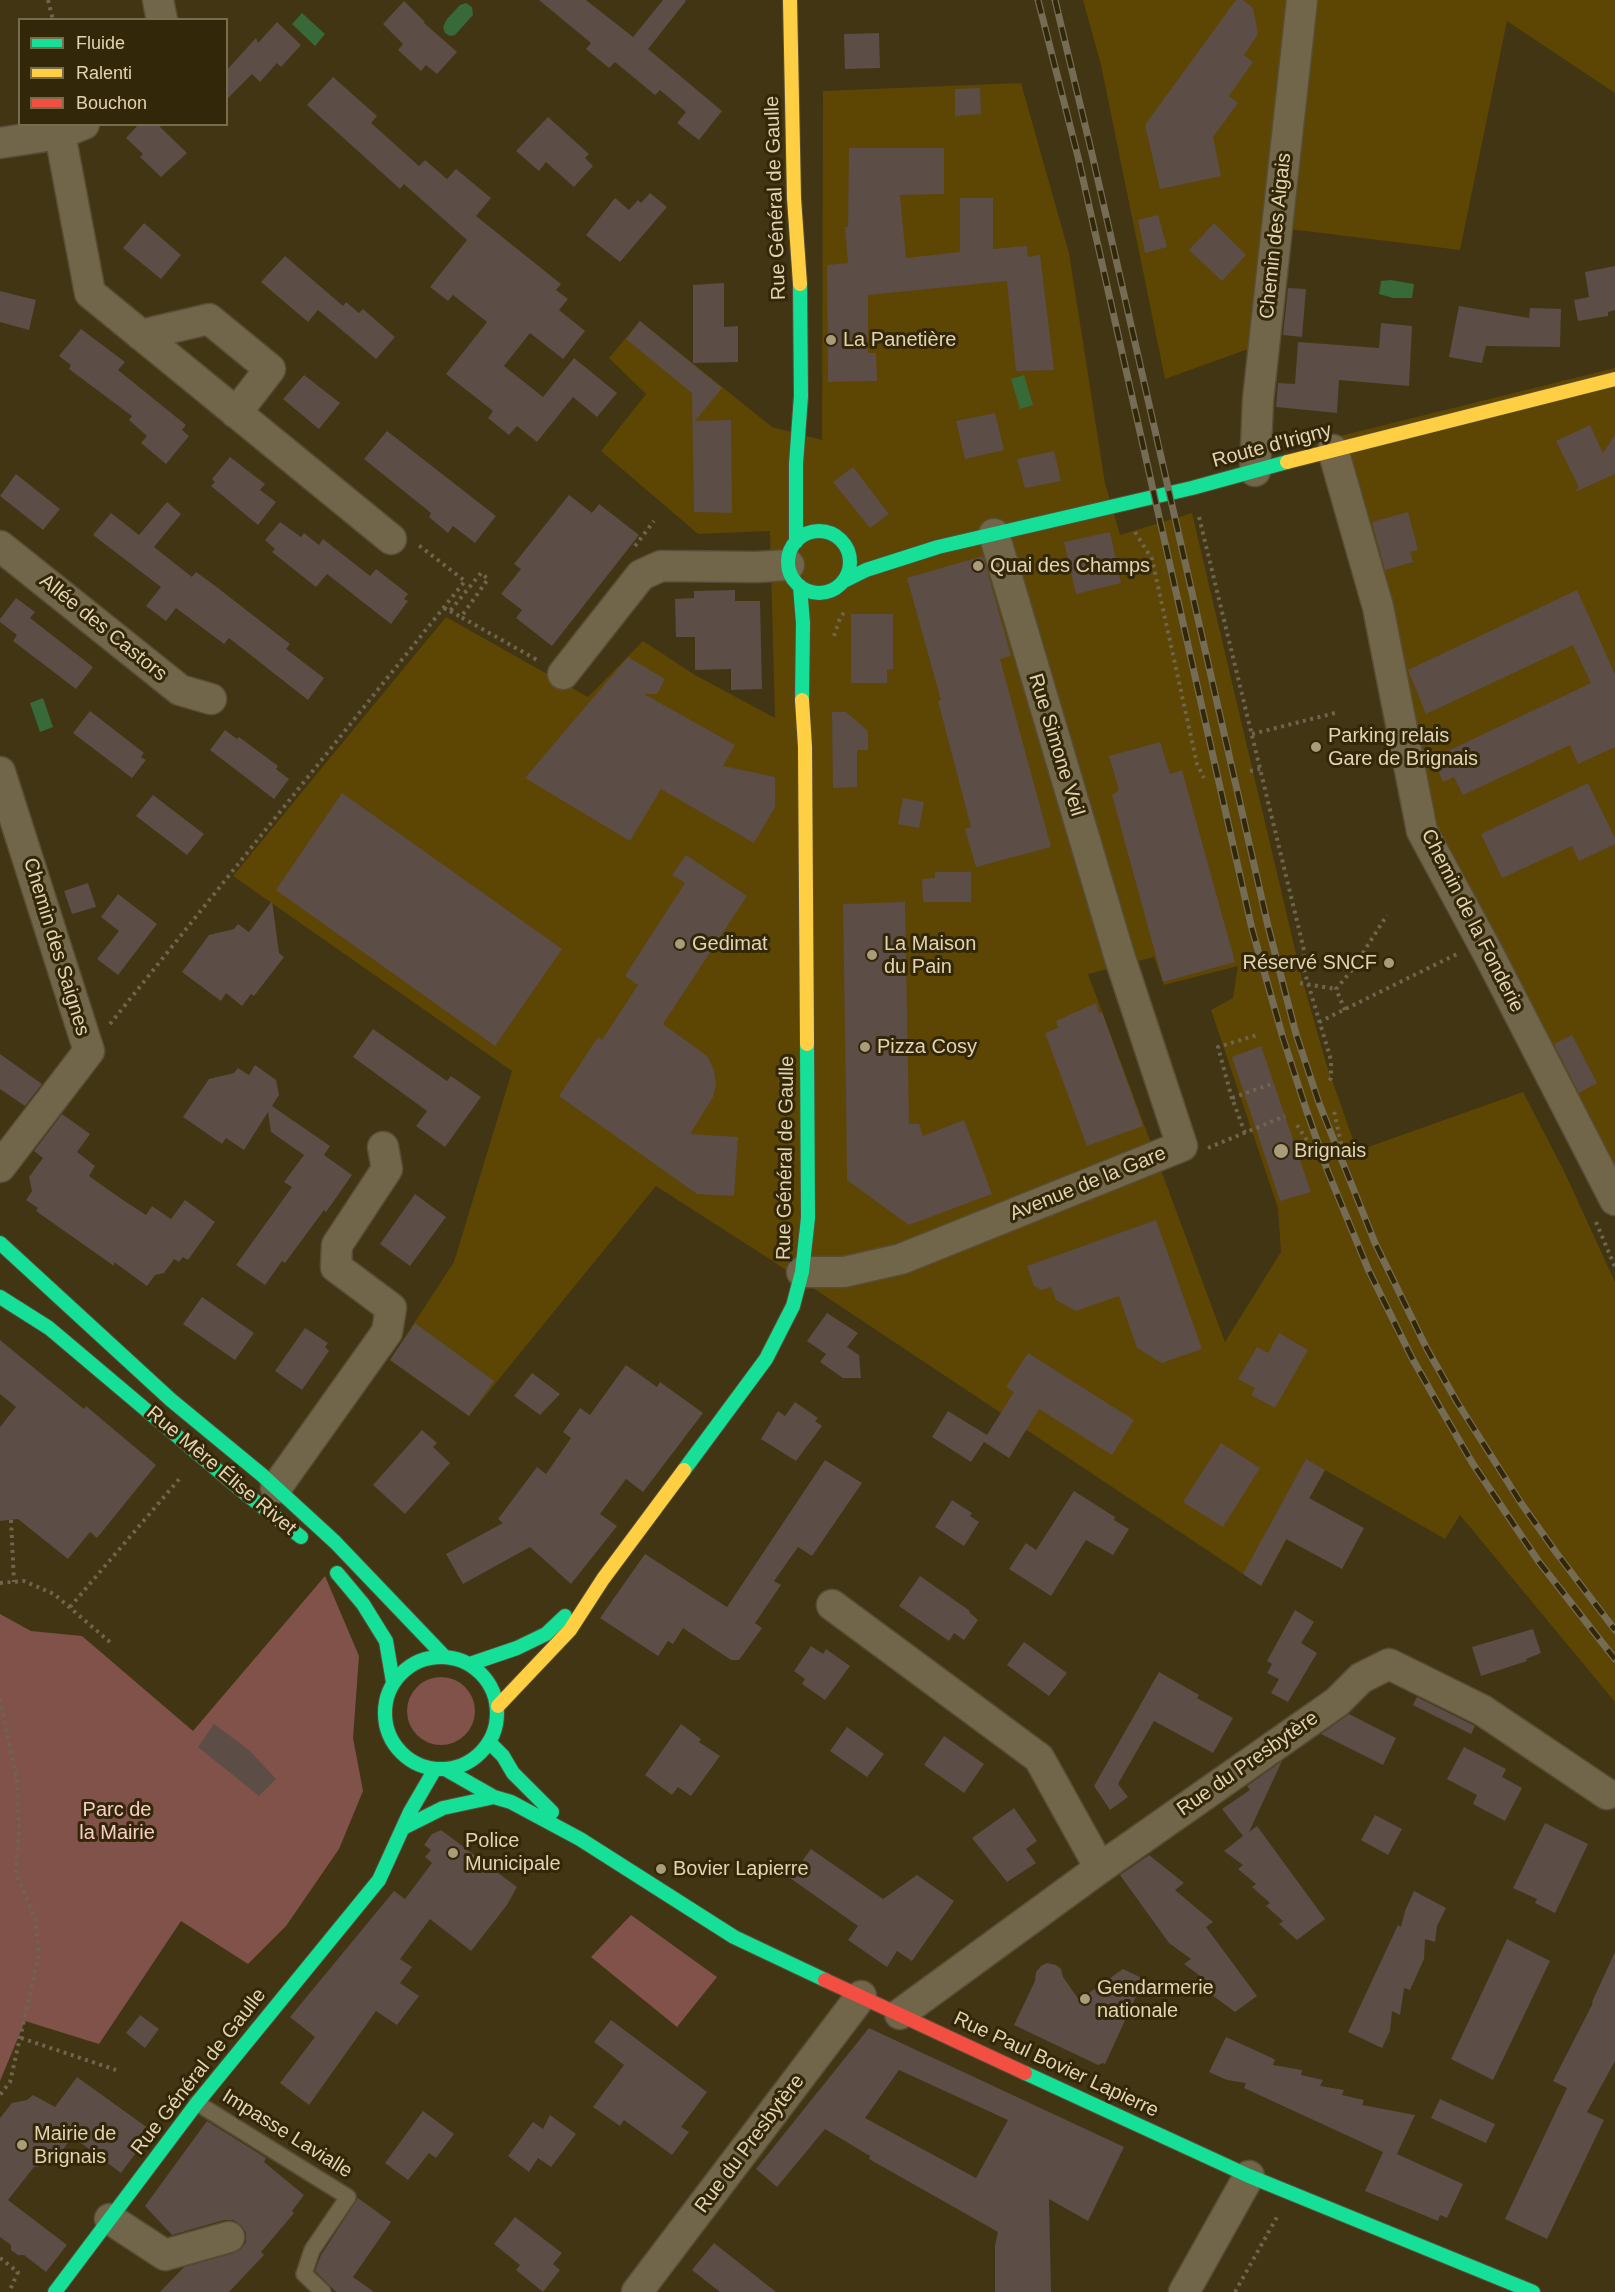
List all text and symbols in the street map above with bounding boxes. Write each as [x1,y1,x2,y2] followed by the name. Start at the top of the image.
[18,18,228,126] legend
[76,33,125,53] text: Fluide
[76,63,132,83] text: Ralenti
[76,93,147,113] text: Bouchon
[760,95,792,301] street label: Rue Général de Gaulle
[1255,152,1297,320] street label: Chemin des Aigais
[843,328,956,352] place label: La Panetière
[824,333,838,347] marker: La Panetière
[1210,419,1334,473] street label: Route d'Irigny
[990,554,1150,578] place label: Quai des Champs
[971,559,985,573] marker: Quai des Champs
[35,569,171,687] street label: Allée des Castors
[1023,671,1089,819] street label: Rue Simone Veil
[1328,724,1478,771] place label: Parking relais Gare de Brignais
[1309,740,1323,754] marker: Parking relais Gare de Brignais
[1415,825,1529,1017] street label: Chemin de la Fonderie
[18,855,94,1039] street label: Chemin des Saignes
[692,932,768,956] place label: Gedimat
[884,932,976,979] place label: La Maison du Pain
[673,937,687,951] marker: Gedimat
[865,948,879,962] marker: La Maison du Pain
[1243,951,1377,975] place label: Réservé SNCF
[1382,956,1396,970] marker: Réservé SNCF
[877,1035,977,1059] place label: Pizza Cosy
[858,1040,872,1054] marker: Pizza Cosy
[772,1056,800,1260] street label: Rue Général de Gaulle
[1294,1139,1366,1163] place label: Brignais
[1006,1142,1170,1226] street label: Avenue de la Gare
[1272,1142,1290,1160] marker: Brignais
[141,1401,301,1541] street label: Rue Mère Élise Rivet
[1173,1706,1323,1822] street label: Rue du Presbytère
[79,1798,155,1845] park label: Parc de la Mairie
[465,1829,561,1876] place label: Police Municipale
[446,1846,460,1860] marker: Police Municipale
[673,1857,809,1881] place label: Bovier Lapierre
[654,1862,668,1876] marker: Bovier Lapierre
[1097,1976,1214,2023] place label: Gendarmerie nationale
[127,1984,271,2160] street label: Rue Général de Gaulle
[1078,1992,1092,2006] marker: Gendarmerie nationale
[950,2007,1162,2123] street label: Rue Paul Bovier Lapierre
[690,2070,810,2218] street label: Rue du Presbytère
[217,2084,357,2184] street label: Impasse Lavialle
[34,2122,116,2169] place label: Mairie de Brignais
[15,2138,29,2152] marker: Mairie de Brignais

